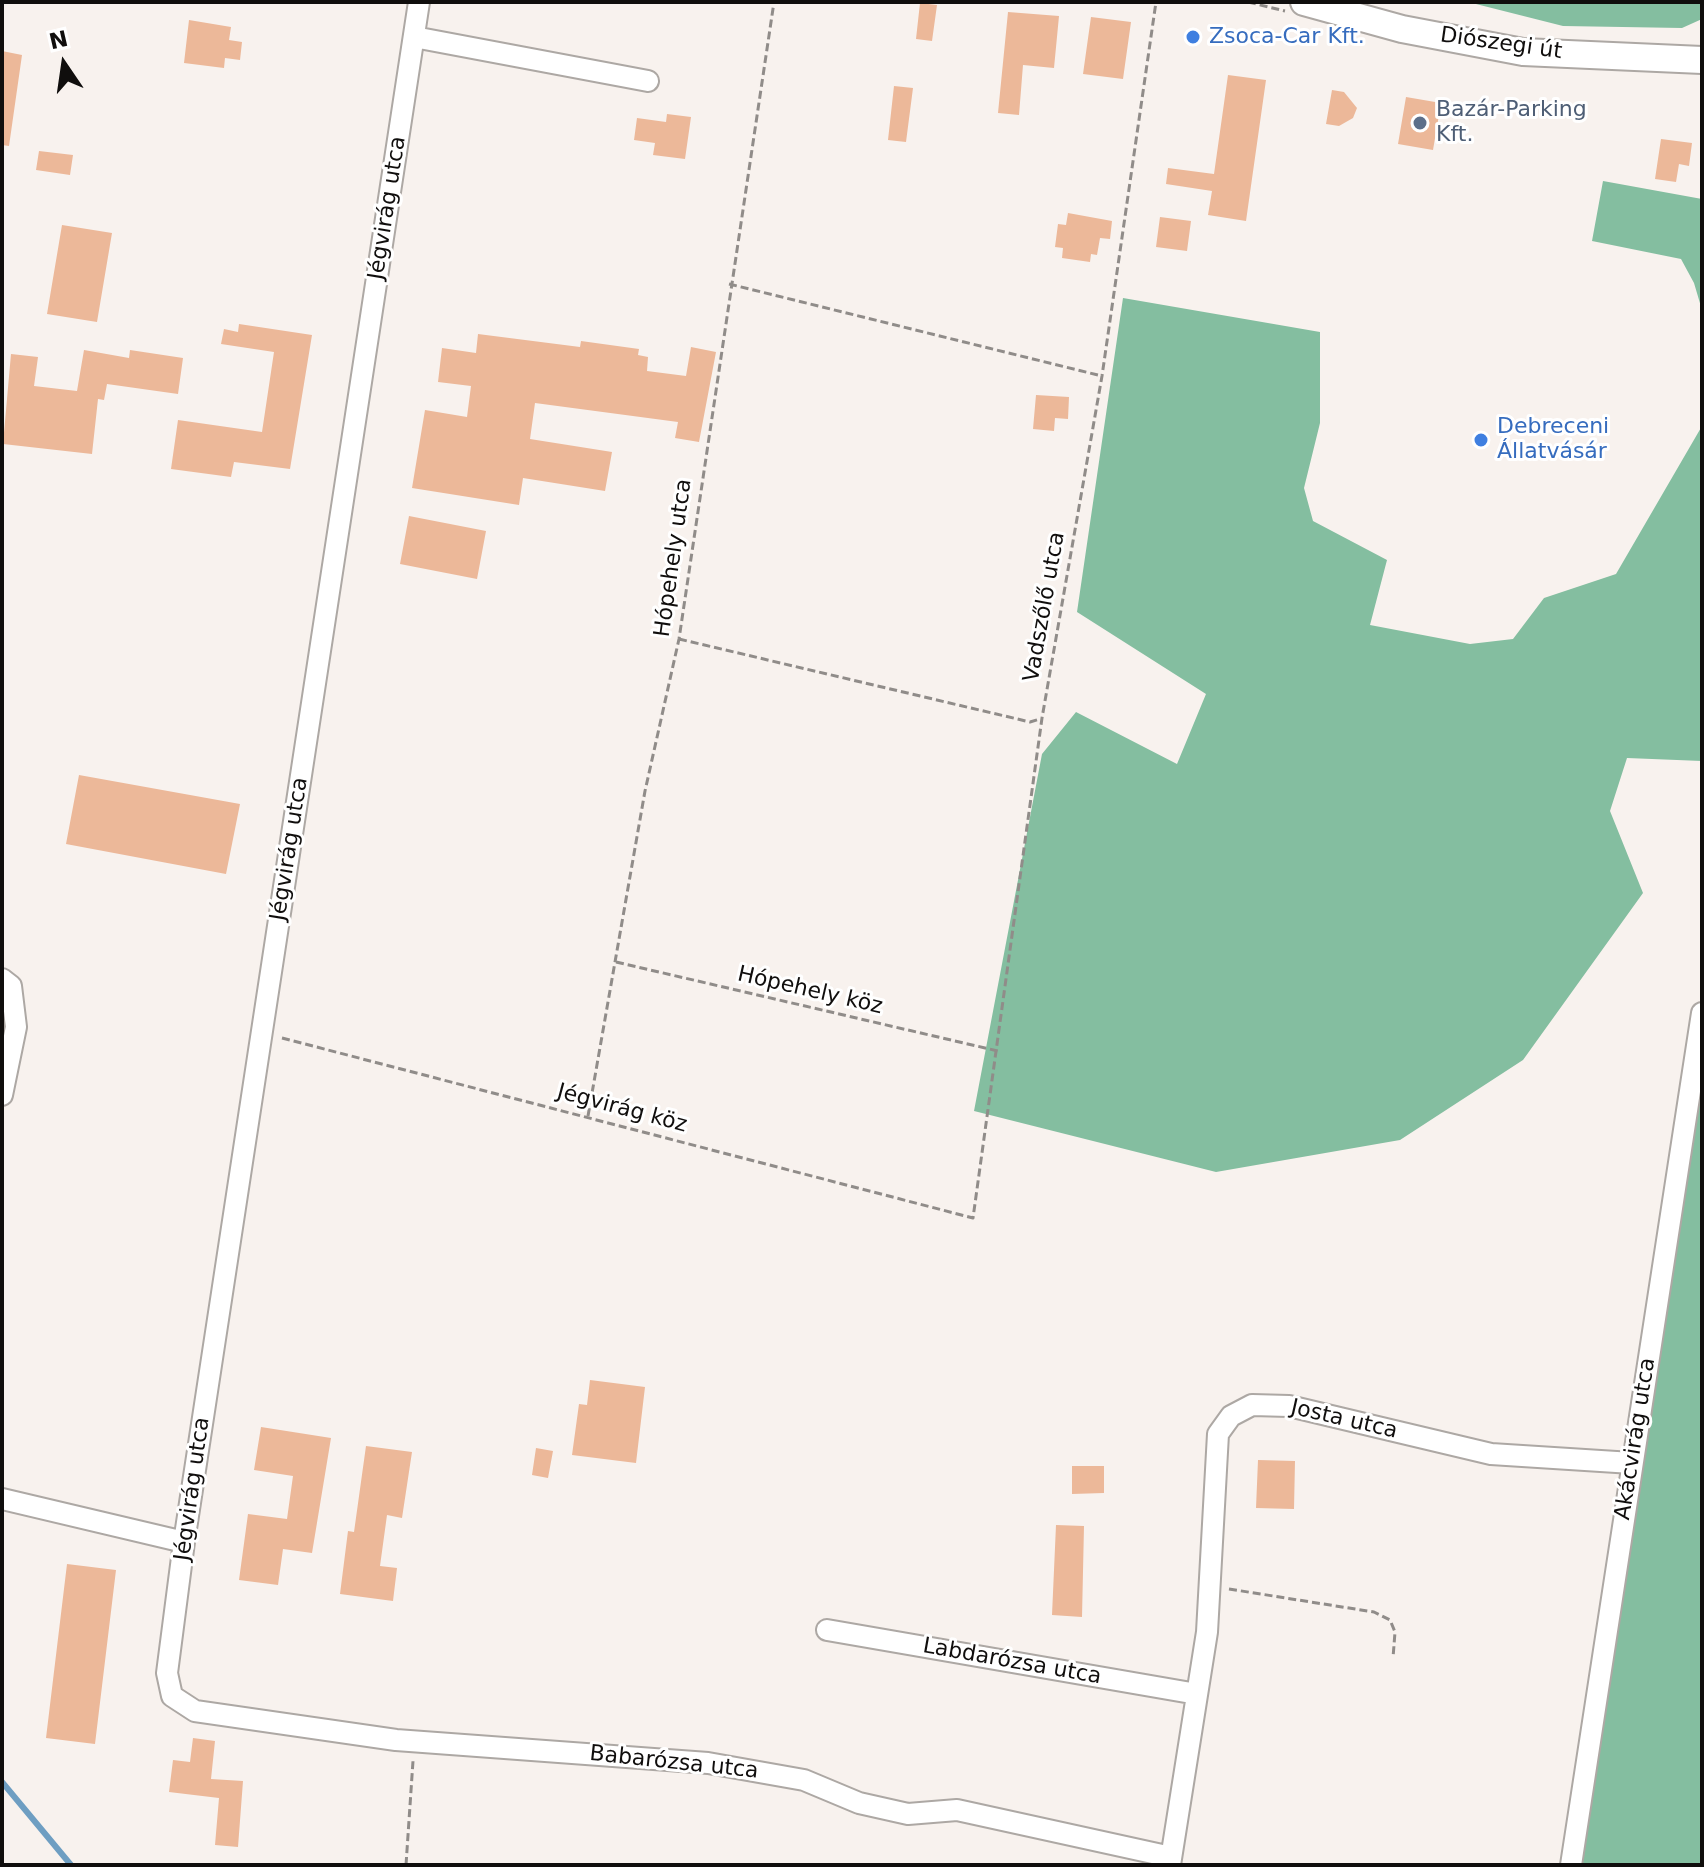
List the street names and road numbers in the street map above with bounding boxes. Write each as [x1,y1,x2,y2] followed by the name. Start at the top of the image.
[1438,22,1564,66] street label: Diószegi út
[364,134,412,282] street label: Jégvirág utca
[650,477,698,639] street label: Hópehely utca
[1019,530,1071,684] street label: Vadszőlő utca
[266,775,314,923] street label: Jégvirág utca
[735,961,885,1021] street label: Hópehely köz
[554,1079,690,1139] street label: Jégvirág köz
[1610,1356,1662,1522] street label: Akácvirág utca
[1288,1395,1400,1445] street label: Josta utca
[170,1415,216,1563] street label: Jégvirág utca
[921,1633,1103,1691] street label: Labdarózsa utca
[588,1741,760,1785] street label: Babarózsa utca

